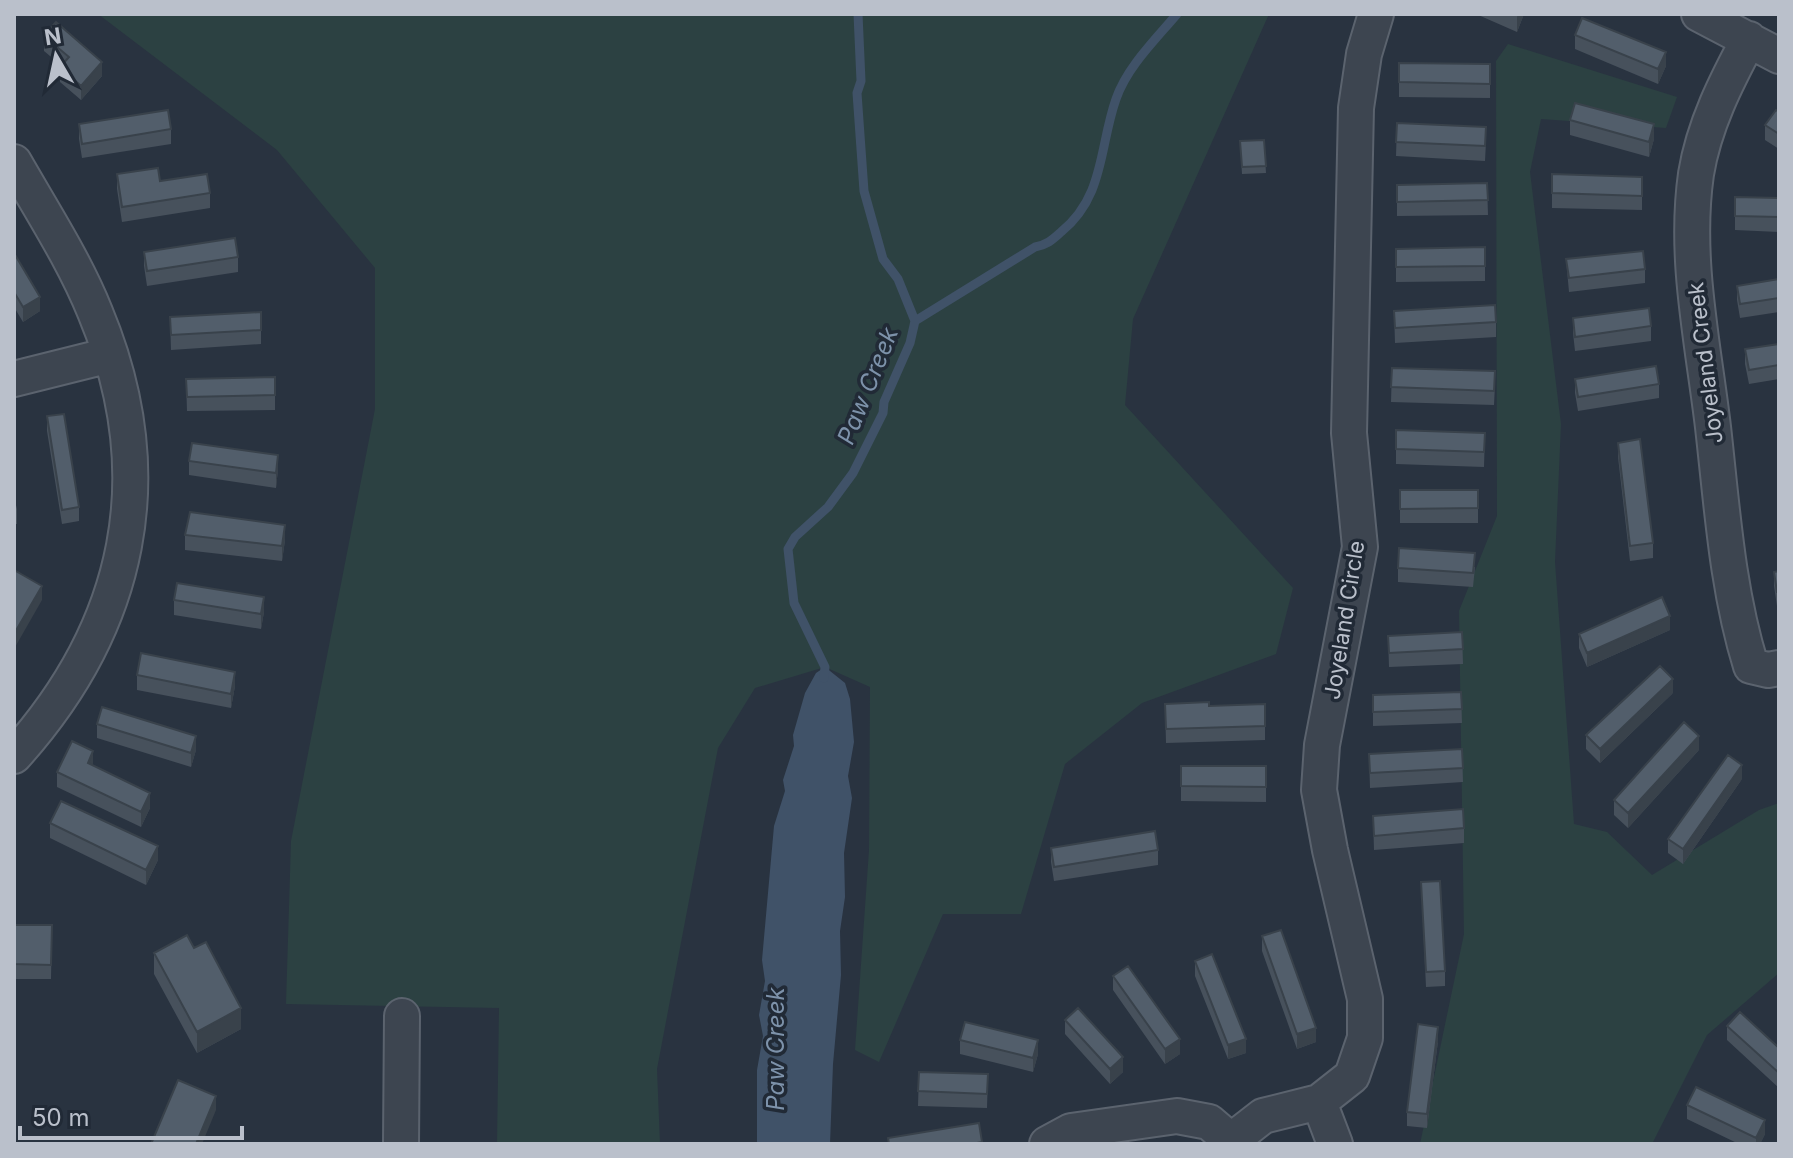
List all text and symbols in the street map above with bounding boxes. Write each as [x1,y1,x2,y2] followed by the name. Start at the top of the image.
[16,16,96,96] north arrow
[43,22,63,50] text: N
[1682,281,1728,445] street label: Joyeland Creek
[831,322,904,448] water label: Paw Creek
[1319,539,1369,701] street label: Joyeland Circle
[761,987,790,1111] water label: Paw Creek
[20,1090,242,1140] scale bar
[32,1103,90,1132] text: 50 m

